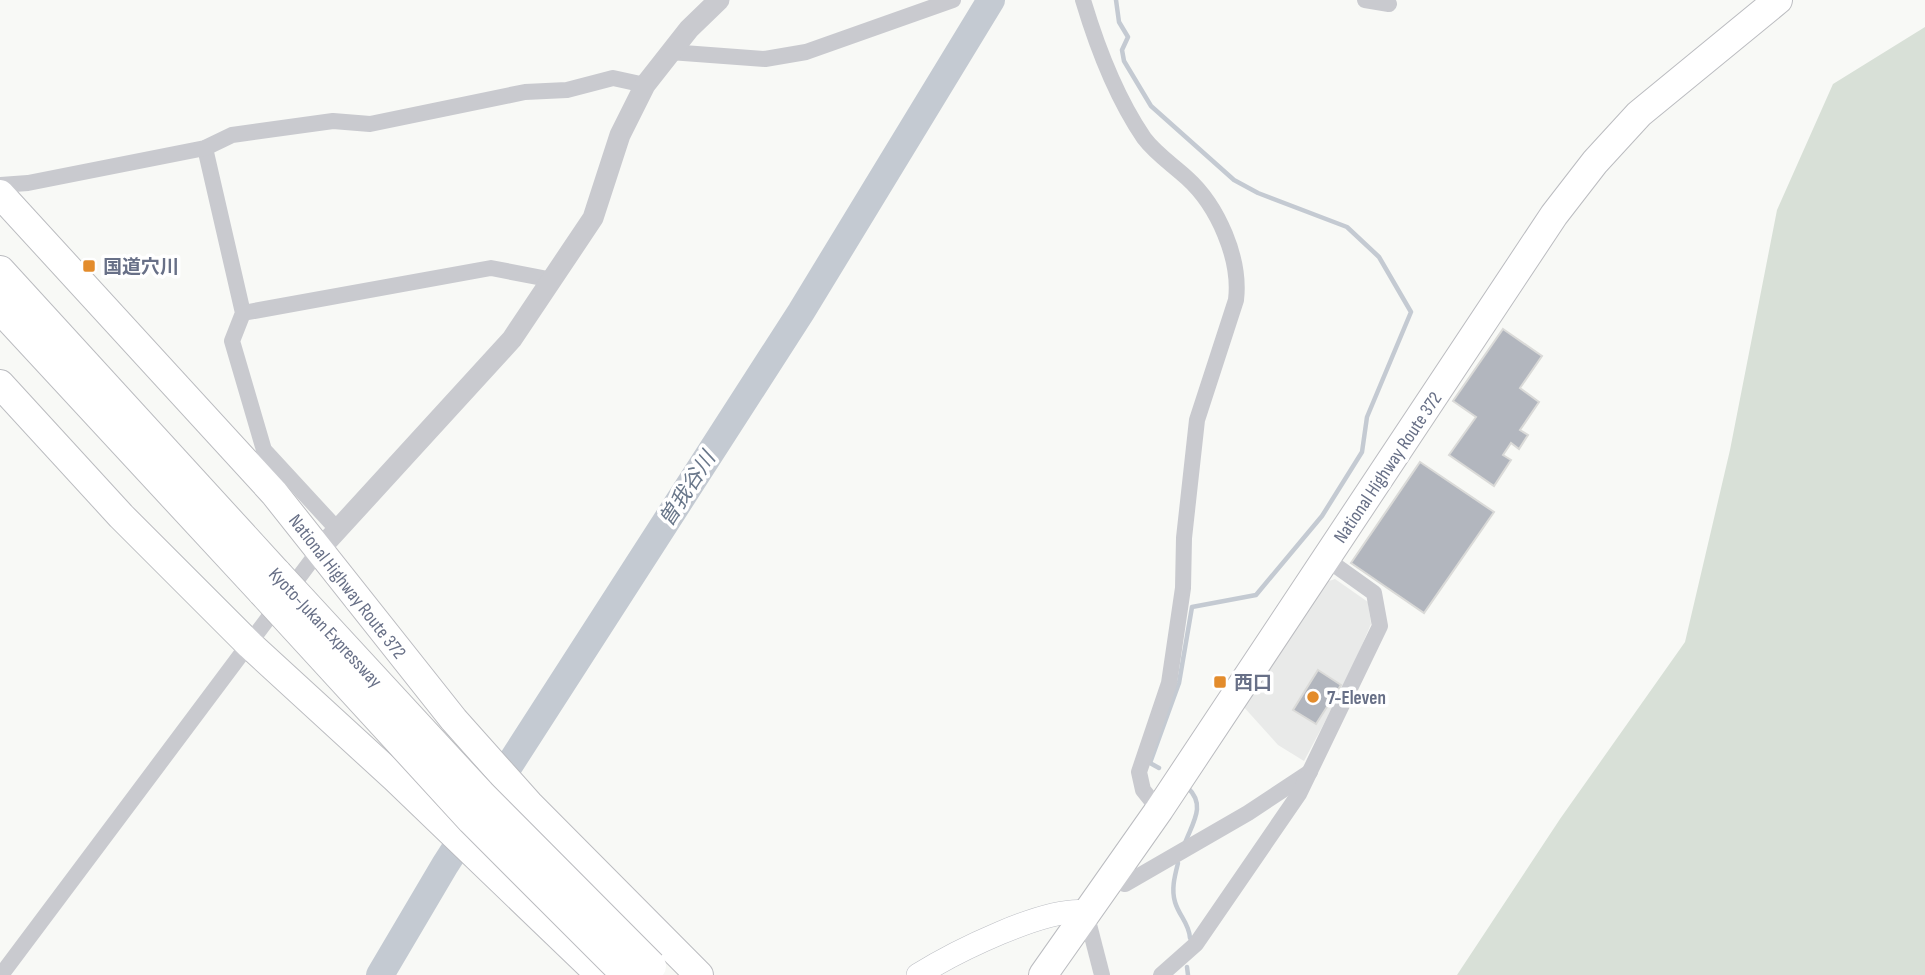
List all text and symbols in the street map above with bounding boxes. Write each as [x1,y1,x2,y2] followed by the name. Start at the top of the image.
[103,256,179,279] place label: 国道穴川
[81,258,97,274] marker: 国道穴川
[1329,388,1447,548] street label: National Highway Route 372
[654,446,722,531] water label: 曽我谷川
[283,510,410,664] street label: National Highway Route 372
[263,563,387,693] street label: Kyoto-Jukan Expressway
[1234,672,1272,695] place label: 西口
[1212,674,1228,690] marker: 西口
[1327,687,1386,710] place label: 7-Eleven
[1305,689,1321,705] marker: 7-Eleven

